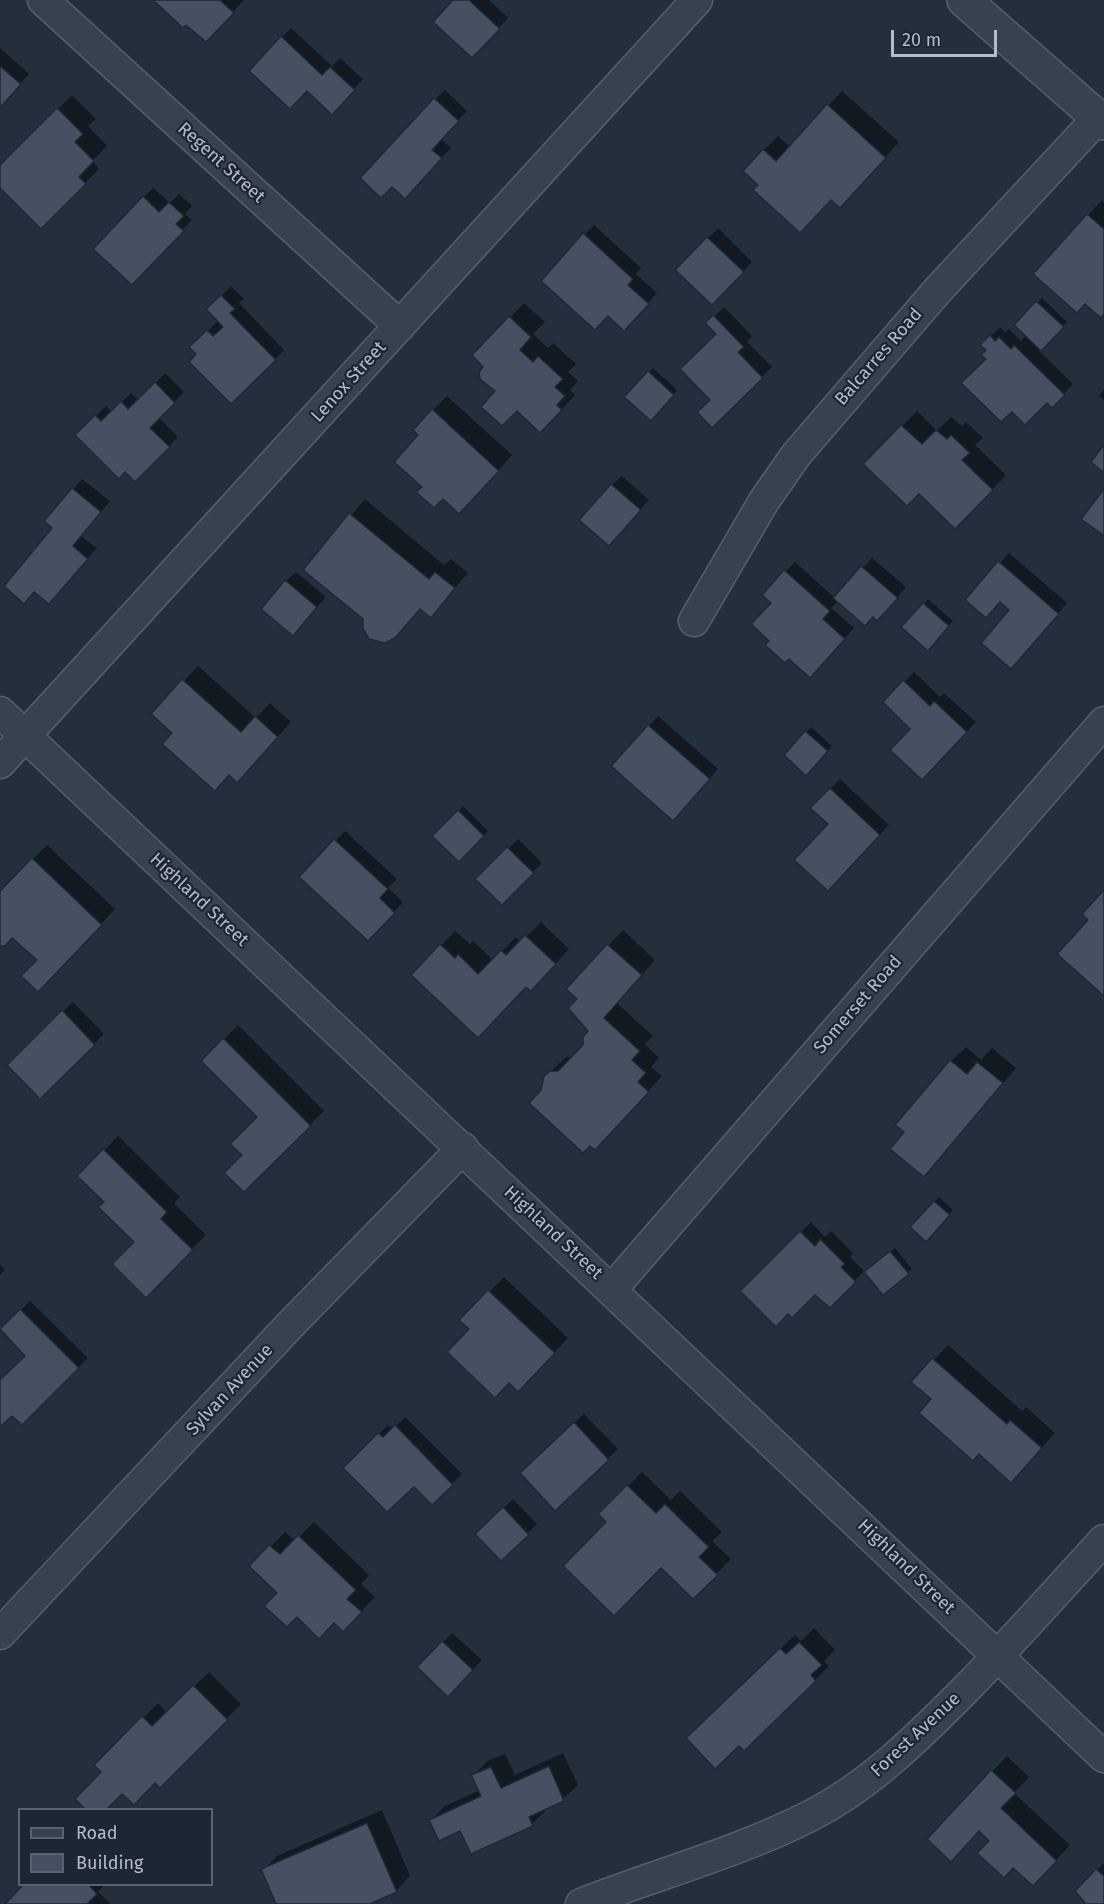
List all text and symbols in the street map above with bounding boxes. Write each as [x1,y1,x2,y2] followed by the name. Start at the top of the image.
[894,18,1000,56] scale bar
[902,29,941,51] text: 20 m
[173,118,269,208] street label: Regent Street
[831,304,927,410] street label: Balcarres Road
[307,337,391,427] street label: Lenox Street
[145,849,253,951] street label: Highland Street
[809,951,907,1059] street label: Somerset Road
[499,1182,607,1284] street label: Highland Street
[182,1340,278,1440] street label: Sylvan Avenue
[853,1515,959,1619] street label: Highland Street
[867,1688,965,1782] street label: Forest Avenue
[18,1808,213,1886] legend
[76,1822,118,1844] text: Road
[76,1852,143,1874] text: Building

